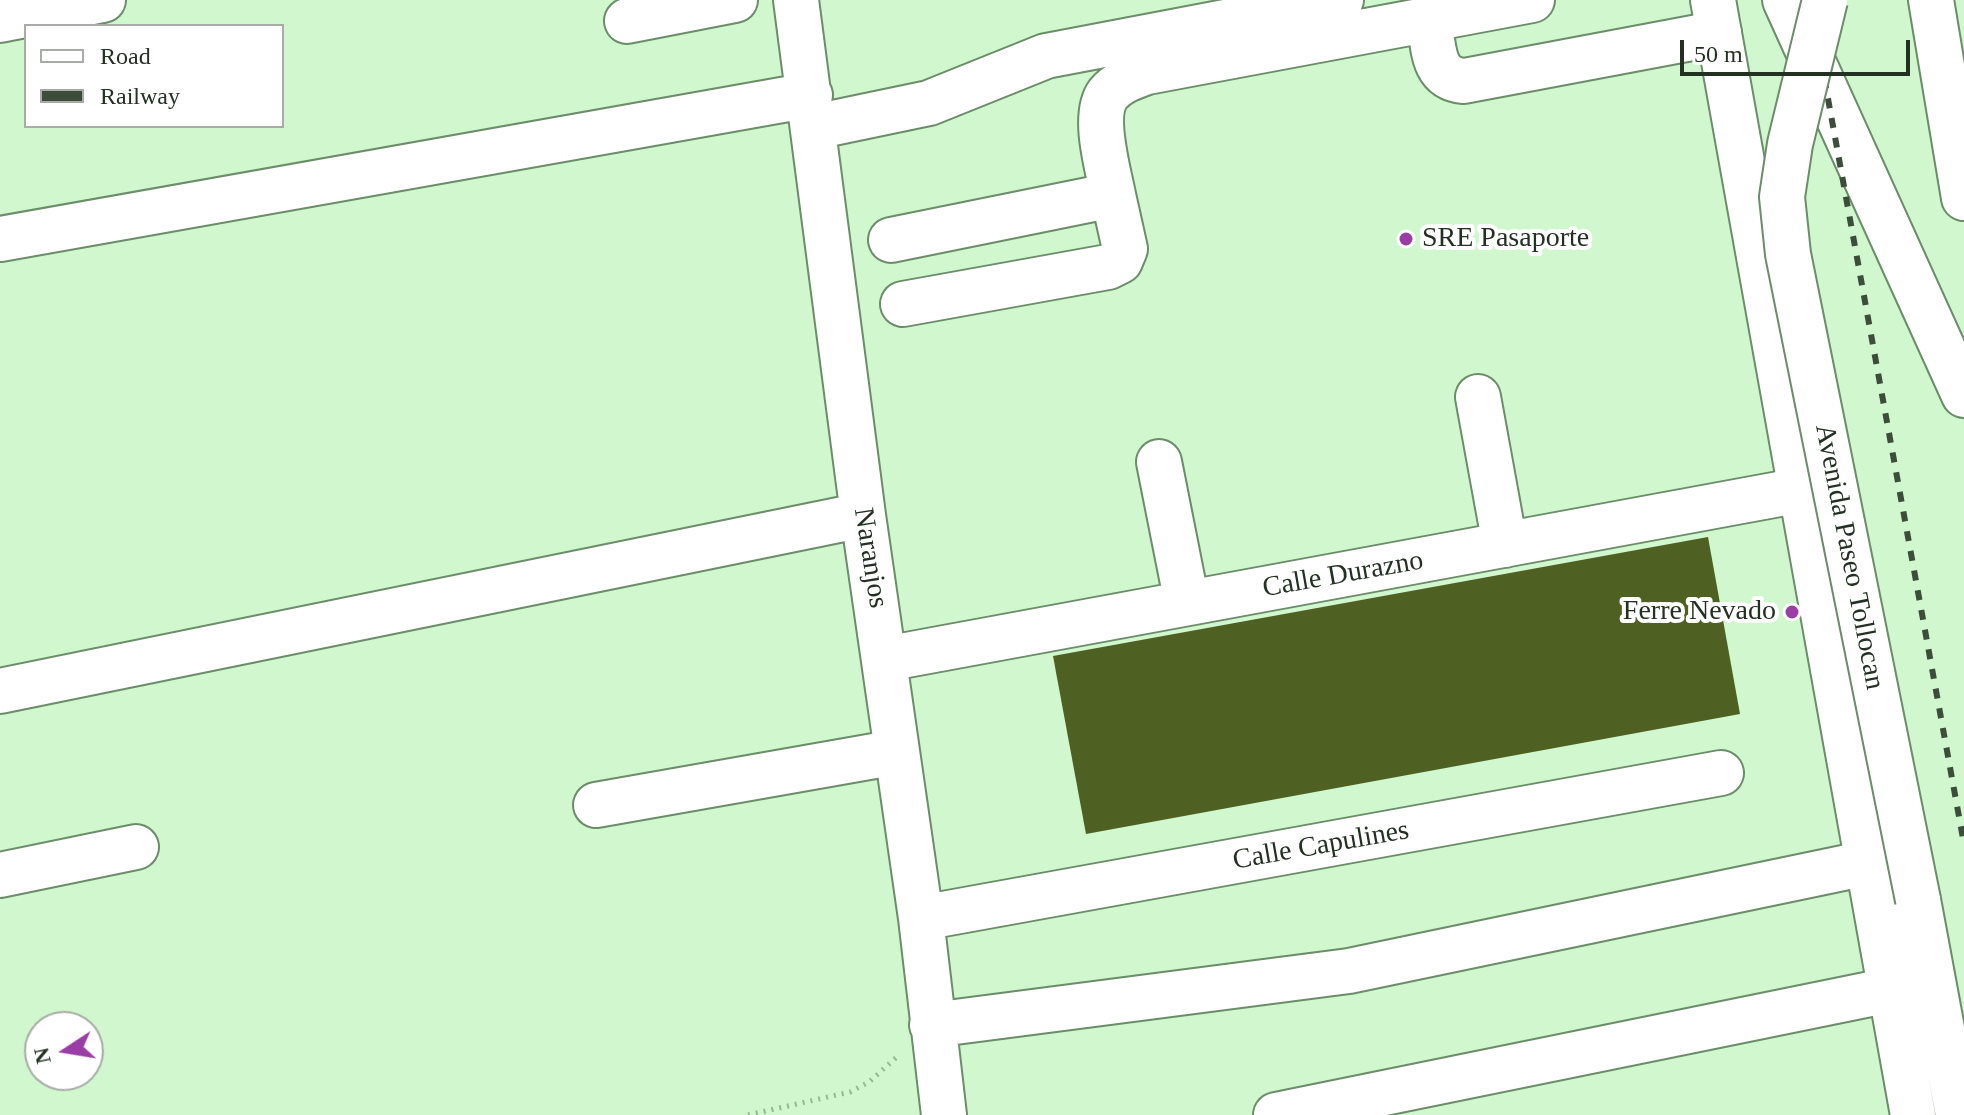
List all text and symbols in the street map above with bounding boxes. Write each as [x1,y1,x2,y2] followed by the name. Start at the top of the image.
[24,24,284,128] legend
[1684,24,1914,74] scale bar
[1694,41,1743,67] text: 50 m
[100,43,151,69] text: Road
[100,83,180,109] text: Railway
[1422,222,1589,256] place label: SRE Pasaporte
[1397,230,1415,248] marker: SRE Pasaporte
[1807,421,1891,693] street label: Avenida Paseo Tollocan
[846,505,894,611] street label: Naranjos
[1260,544,1426,606] street label: Calle Durazno
[1623,595,1776,629] place label: Ferre Nevado
[1783,603,1801,621] marker: Ferre Nevado
[1230,814,1412,878] street label: Calle Capulines
[24,1011,104,1091] north arrow
[28,1045,56,1066] text: N

